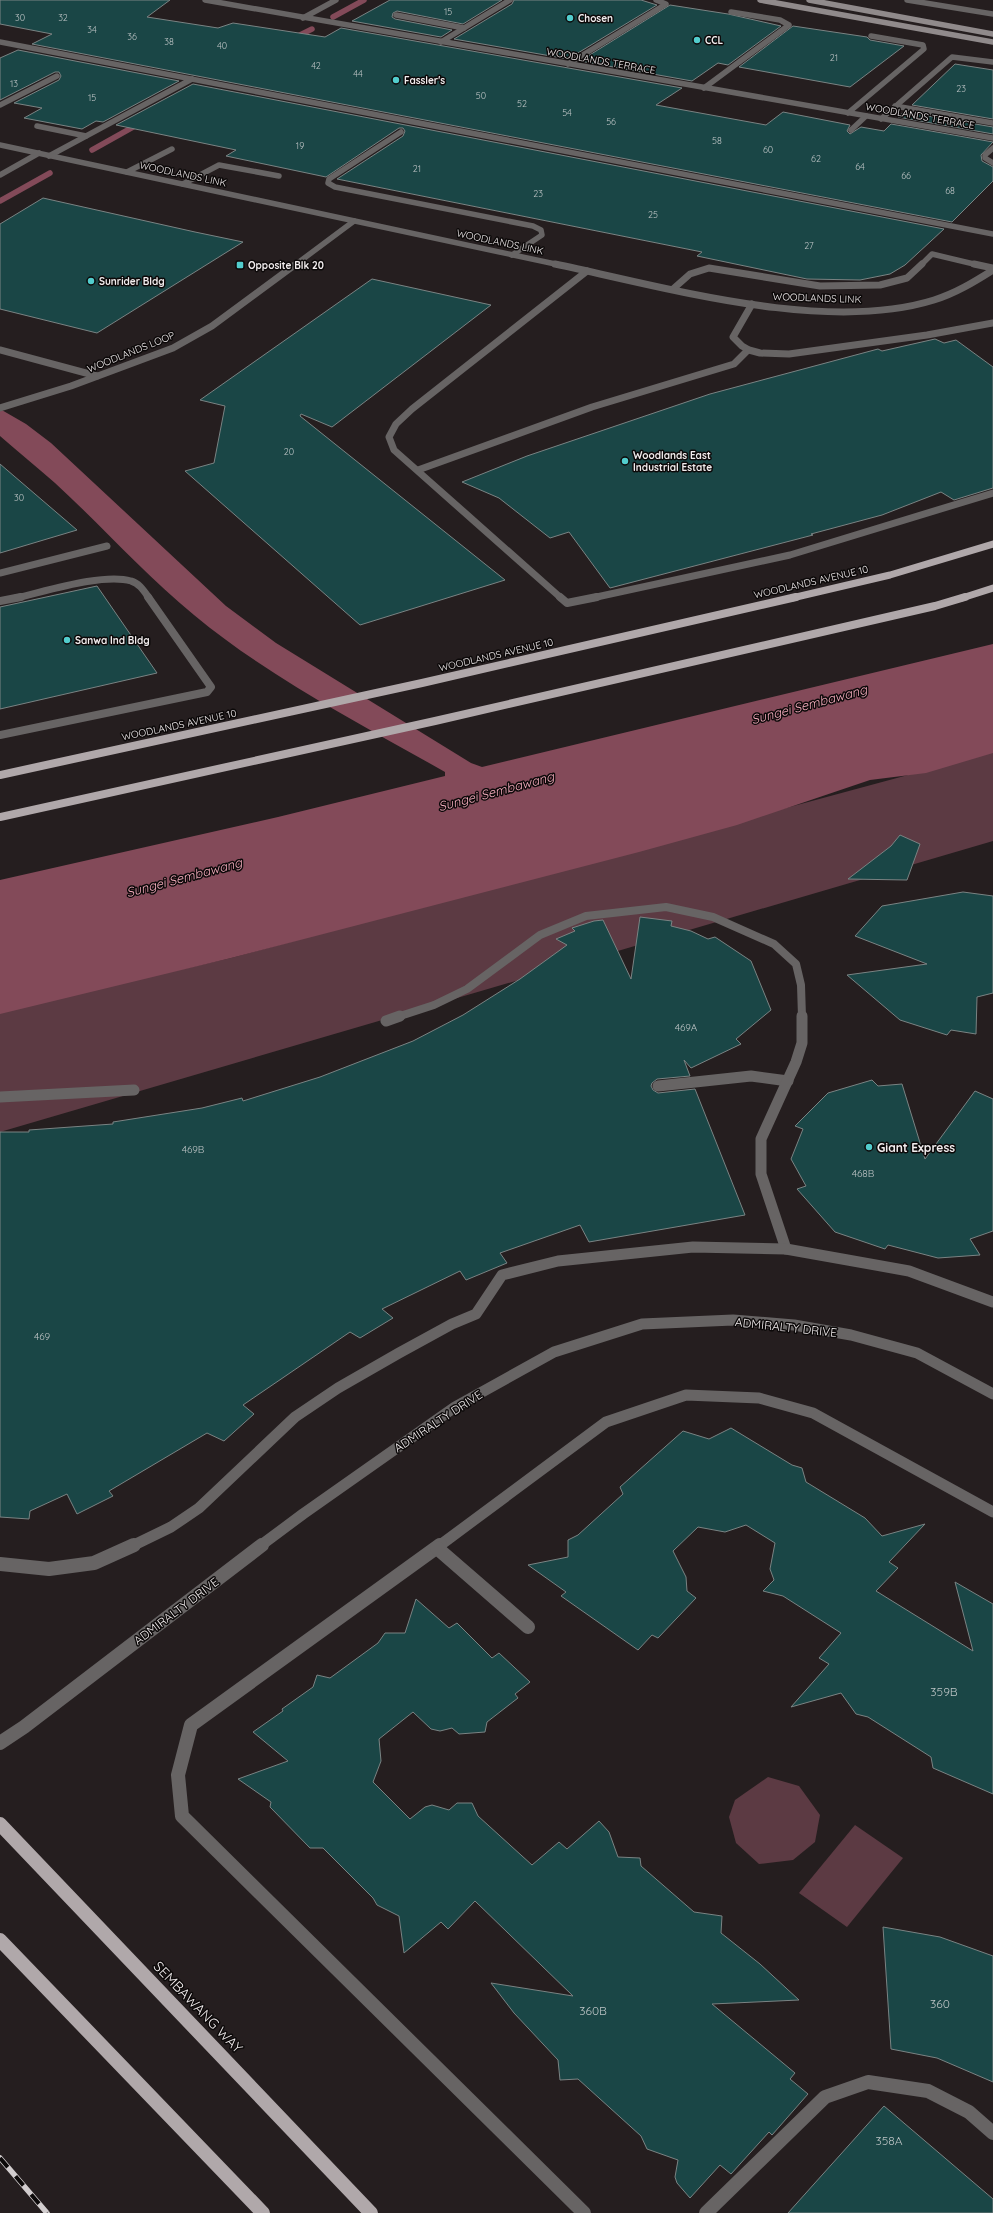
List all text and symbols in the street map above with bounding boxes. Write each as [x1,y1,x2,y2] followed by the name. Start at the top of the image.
[444,6,452,17] house number: 15
[15,12,25,23] house number: 30
[58,12,68,23] house number: 32
[578,12,613,25] place label: Chosen
[565,13,575,23] marker: Chosen
[87,24,97,35] house number: 34
[127,31,137,42] house number: 36
[705,34,724,47] place label: CCL
[692,35,702,45] marker: CCL
[164,36,174,47] house number: 38
[217,40,227,51] house number: 40
[545,45,657,77] street label: WOODLANDS TERRACE
[830,52,838,63] house number: 21
[311,60,321,71] house number: 42
[353,68,363,79] house number: 44
[404,74,445,87] place label: Fassler's
[391,75,401,85] marker: Fassler's
[10,78,18,89] house number: 13
[956,83,966,94] house number: 23
[476,90,486,101] house number: 50
[88,92,96,103] house number: 15
[517,98,527,109] house number: 52
[864,100,976,132] street label: WOODLANDS TERRACE
[562,107,572,118] house number: 54
[606,116,616,127] house number: 56
[712,135,722,146] house number: 58
[296,140,304,151] house number: 19
[763,144,773,155] house number: 60
[811,153,821,164] house number: 62
[138,158,228,190] street label: WOODLANDS LINK
[855,161,865,172] house number: 64
[413,163,421,174] house number: 21
[901,170,911,181] house number: 66
[945,185,955,196] house number: 68
[533,188,543,199] house number: 23
[648,209,658,220] house number: 25
[455,226,545,258] street label: WOODLANDS LINK
[804,240,814,251] house number: 27
[248,259,324,272] place label: Opposite Blk 20
[235,260,245,270] marker: Opposite Blk 20
[99,275,165,288] place label: Sunrider Bldg
[86,276,96,286] marker: Sunrider Bldg
[773,290,862,306] street label: WOODLANDS LINK
[85,328,177,375] street label: WOODLANDS LOOP
[284,446,294,457] house number: 20
[633,449,712,474] place label: Woodlands East Industrial Estate
[620,456,630,466] marker: Woodlands East Industrial Estate
[14,492,24,503] house number: 30
[752,562,870,602] street label: WOODLANDS AVENUE 10
[75,634,150,647] place label: Sanwa Ind Bldg
[62,635,72,645] marker: Sanwa Ind Bldg
[437,635,555,675] street label: WOODLANDS AVENUE 10
[749,681,870,727] water label: Sungei Sembawang
[120,706,238,744] street label: WOODLANDS AVENUE 10
[436,768,557,814] water label: Sungei Sembawang
[124,854,245,900] water label: Sungei Sembawang
[675,1021,698,1034] house number: 469A
[877,1140,955,1155] place label: Giant Express
[864,1142,874,1152] marker: Giant Express
[182,1143,205,1156] house number: 469B
[852,1167,875,1180] house number: 468B
[734,1314,838,1340] street label: ADMIRALTY DRIVE
[34,1330,51,1343] house number: 469
[391,1387,485,1455] street label: ADMIRALTY DRIVE
[131,1574,222,1648] street label: ADMIRALTY DRIVE
[930,1684,958,1699] house number: 359B
[150,1957,247,2057] street label: SEMBAWANG WAY
[930,1996,950,2011] house number: 360
[579,2003,607,2018] house number: 360B
[875,2133,903,2148] house number: 358A

